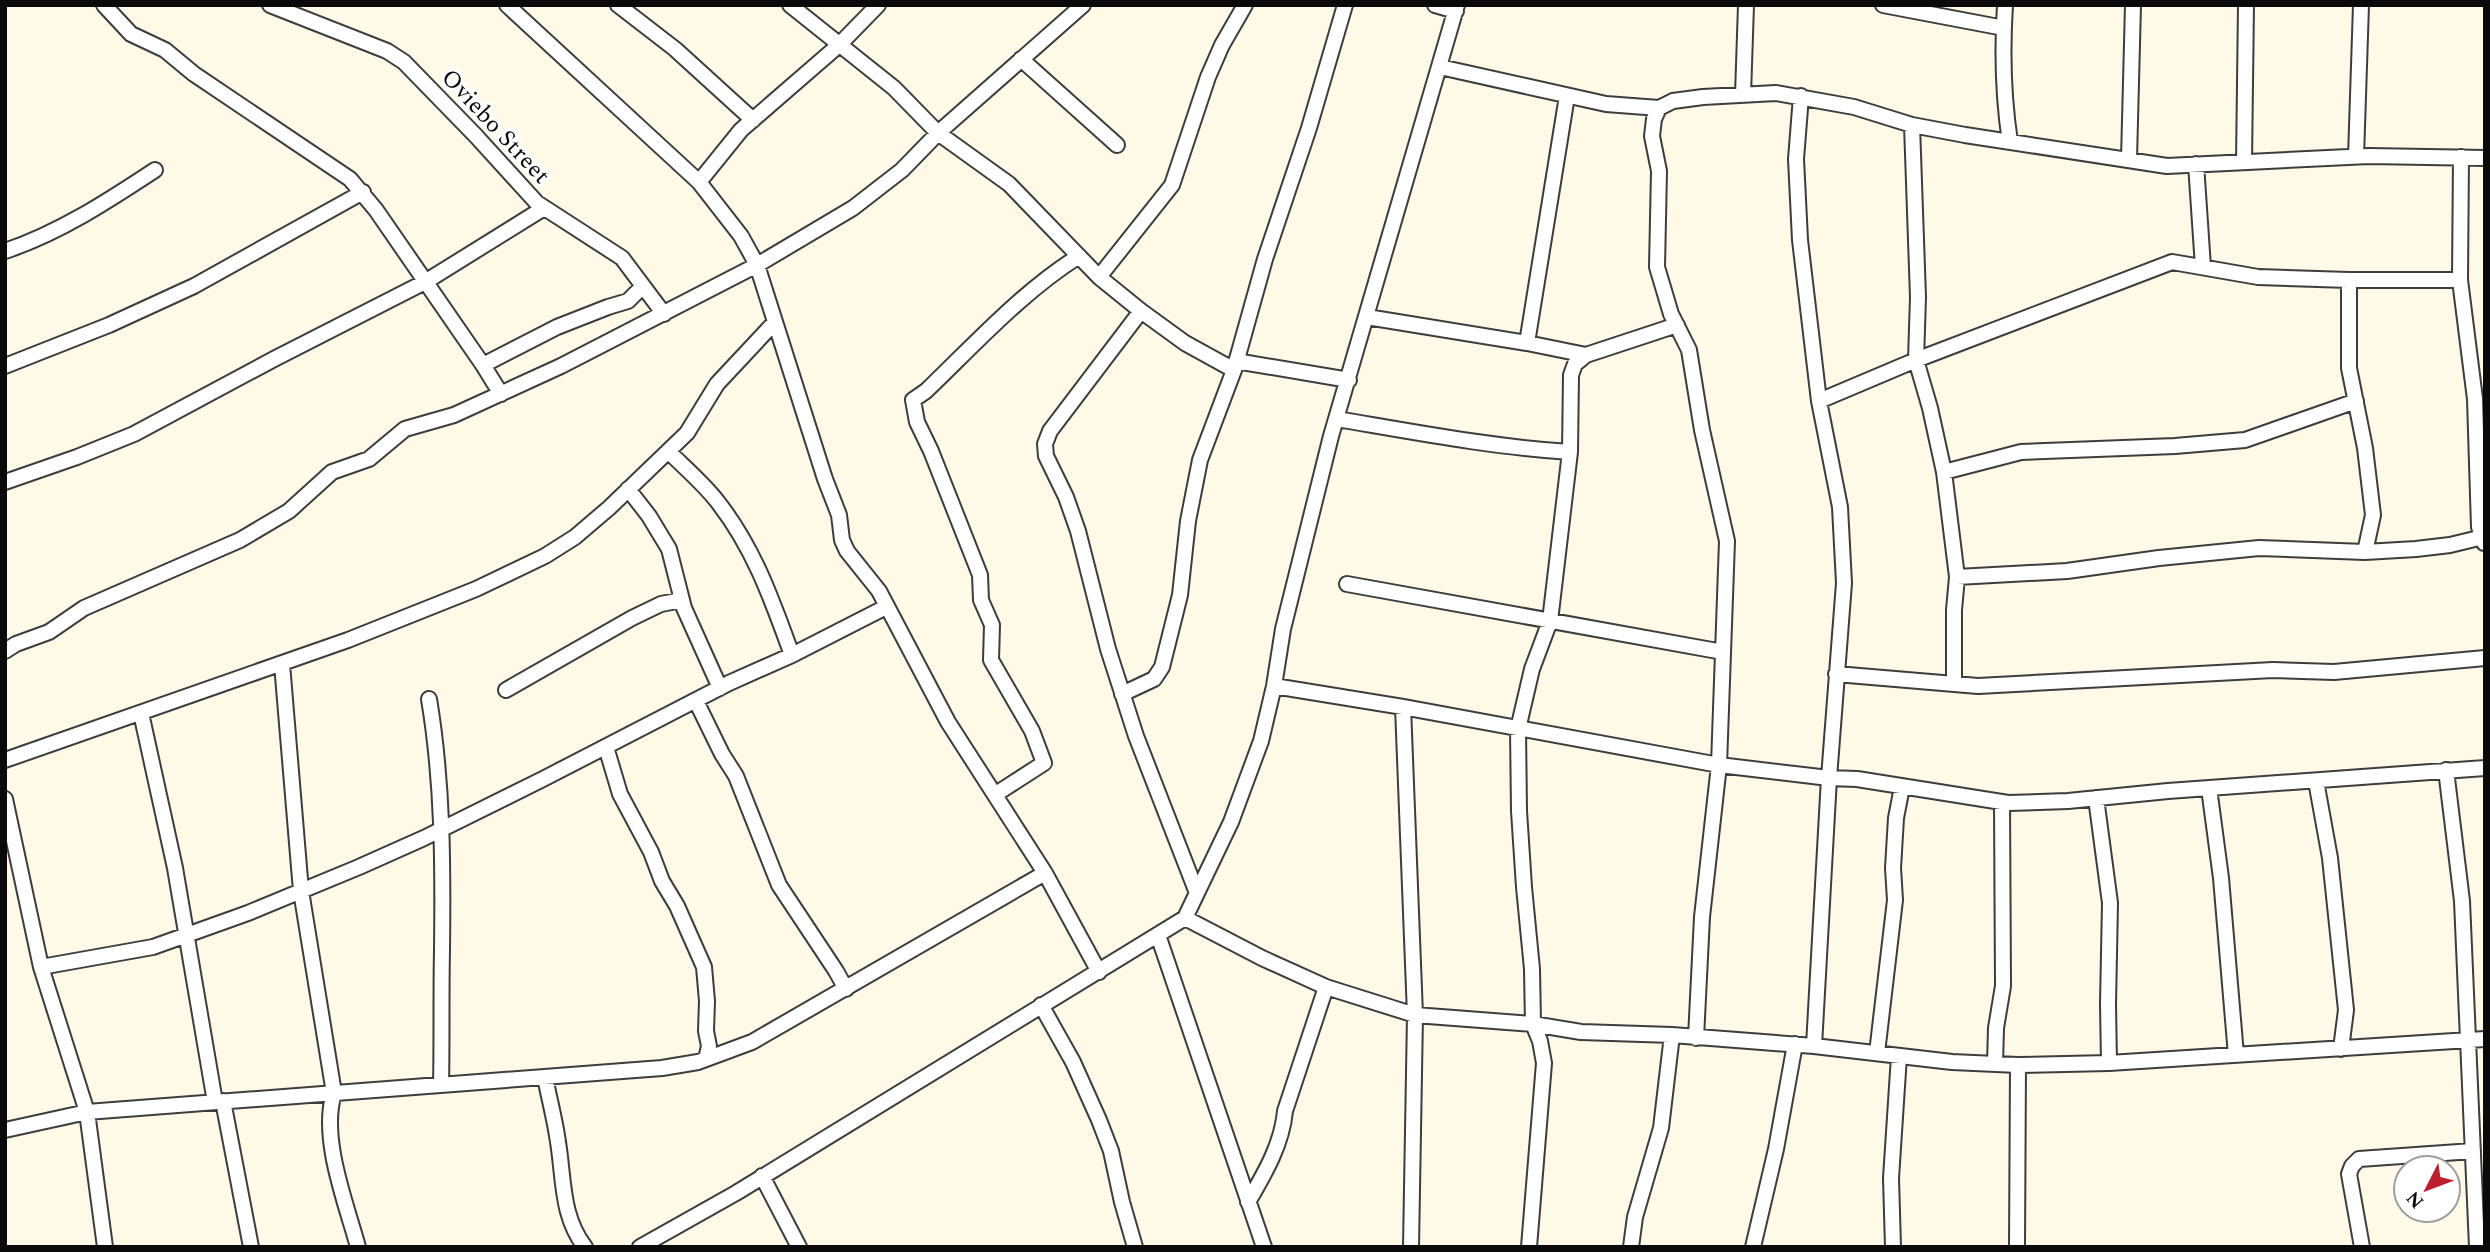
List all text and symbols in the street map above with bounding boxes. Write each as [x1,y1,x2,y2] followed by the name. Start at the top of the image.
[432,61,558,192] street label: Oviebo Street
[2392,1154,2462,1224] north arrow
[2400,1184,2431,1215] text: N

